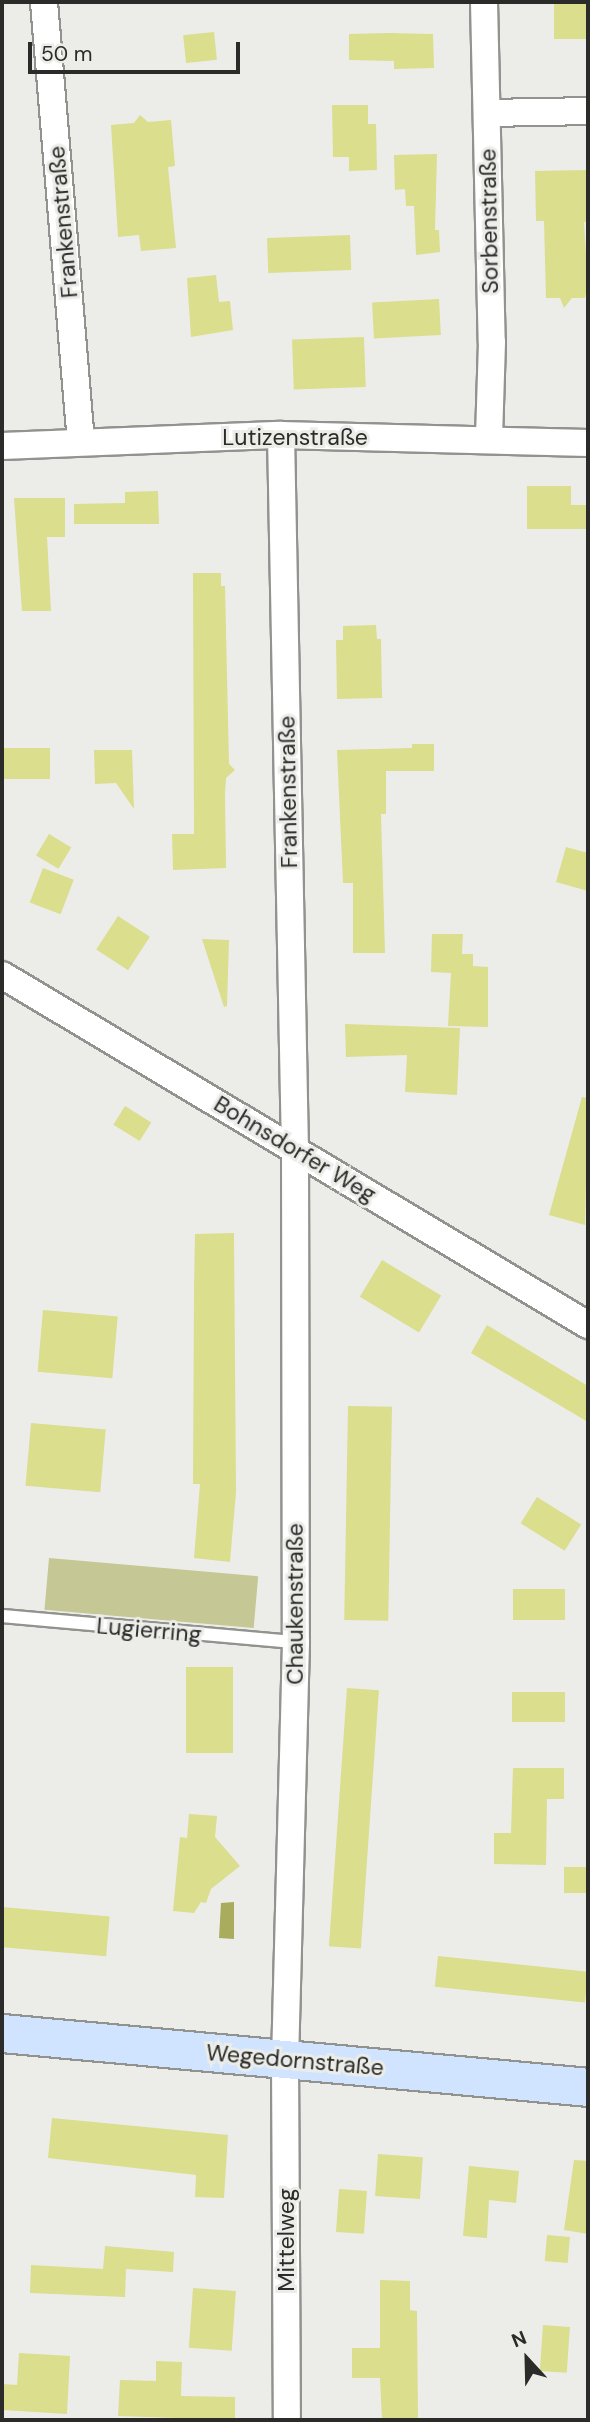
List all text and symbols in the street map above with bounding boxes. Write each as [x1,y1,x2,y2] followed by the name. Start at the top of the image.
[32,28,243,72] scale bar
[41,40,92,68] text: 50 m
[43,145,83,299] street label: Frankenstraße
[474,148,504,294] street label: Sorbenstraße
[222,423,368,451] street label: Lutizenstraße
[273,715,303,869] street label: Frankenstraße
[209,1090,381,1208] street label: Bohnsdorfer Weg
[281,1523,309,1685] street label: Chaukenstraße
[95,1612,203,1648] street label: Lugierring
[205,2038,385,2082] street label: Wegedornstraße
[272,2188,300,2292] street label: Mittelweg
[492,2324,562,2394] north arrow
[508,2325,530,2353] text: N

